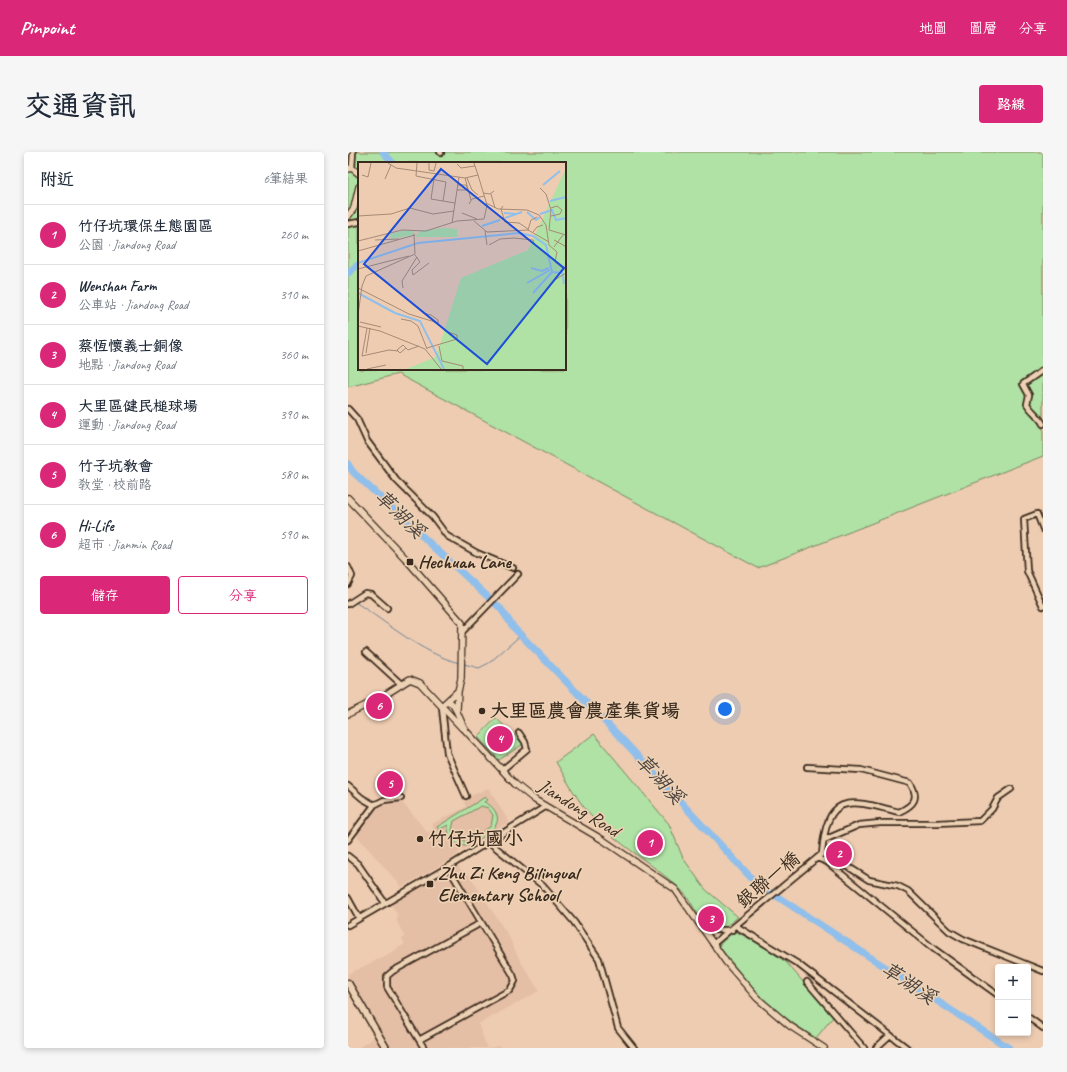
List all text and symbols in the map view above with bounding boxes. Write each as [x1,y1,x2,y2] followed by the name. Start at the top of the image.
[20,16,74,40] text: Pinpoint
[919,20,947,37] text: 地圖
[969,20,997,37] text: 圖層
[1019,20,1047,37] text: 分享
[979,85,1043,123] button: 路線
[24,88,136,123] text: 交通資訊
[358,162,566,370] inset map
[40,169,74,190] text: 附近
[263,171,308,187] text: 6筆結果
[78,217,213,236] text: 竹仔坑環保生態園區
[50,227,56,243] text: 1
[280,227,308,243] text: 260 m
[78,237,175,253] text: 公園 · Jiandong Road
[78,277,156,296] text: Wenshan Farm
[50,287,56,303] text: 2
[280,287,308,303] text: 310 m
[78,297,188,313] text: 公車站 · Jiandong Road
[78,337,183,356] text: 蔡恆懷義士銅像
[50,347,56,363] text: 3
[280,347,308,363] text: 360 m
[78,357,175,373] text: 地點 · Jiandong Road
[78,397,198,416] text: 大里區健民槌球場
[50,407,56,423] text: 4
[280,407,308,423] text: 390 m
[78,417,175,433] text: 運動 · Jiandong Road
[78,457,153,476] text: 竹子坑教會
[50,467,56,483] text: 5
[280,467,308,483] text: 580 m
[78,477,152,493] text: 教堂 · 校前路
[370,484,431,545] water label: 草湖溪
[78,517,114,536] text: Hi-Life
[50,527,56,543] text: 6
[280,527,308,543] text: 590 m
[78,537,171,553] text: 超市 · Jianmin Road
[418,550,513,574] place label: Hechuan Lane
[405,557,415,567] marker: Hechuan Lane
[40,576,170,614] button: 儲存
[178,576,308,614] button: 分享
[366,691,392,721] pin: 6
[490,699,680,723] place label: 大里區農會農產集貨場
[715,699,735,719] your location
[477,706,487,716] marker: 大里區農會農產集貨場
[487,724,513,754] pin: 4
[630,749,690,810] water label: 草湖溪
[377,769,403,799] pin: 5
[533,773,627,844] street label: Jiandong Road
[428,827,523,851] place label: 竹仔坑國小
[637,828,663,858] pin: 1
[415,834,425,844] marker: 竹仔坑國小
[826,839,852,869] pin: 2
[731,846,805,914] street label: 銀聯一橋
[438,861,582,907] place label: Zhu Zi Keng Bilingual Elementary School
[425,879,435,889] marker: Zhu Zi Keng Bilingual Elementary School
[698,904,724,934] pin: 3
[877,956,942,1010] water label: 草湖溪
[995,964,1031,1036] map controls
[995,964,1031,1000] button: +
[995,1000,1031,1036] button: −

